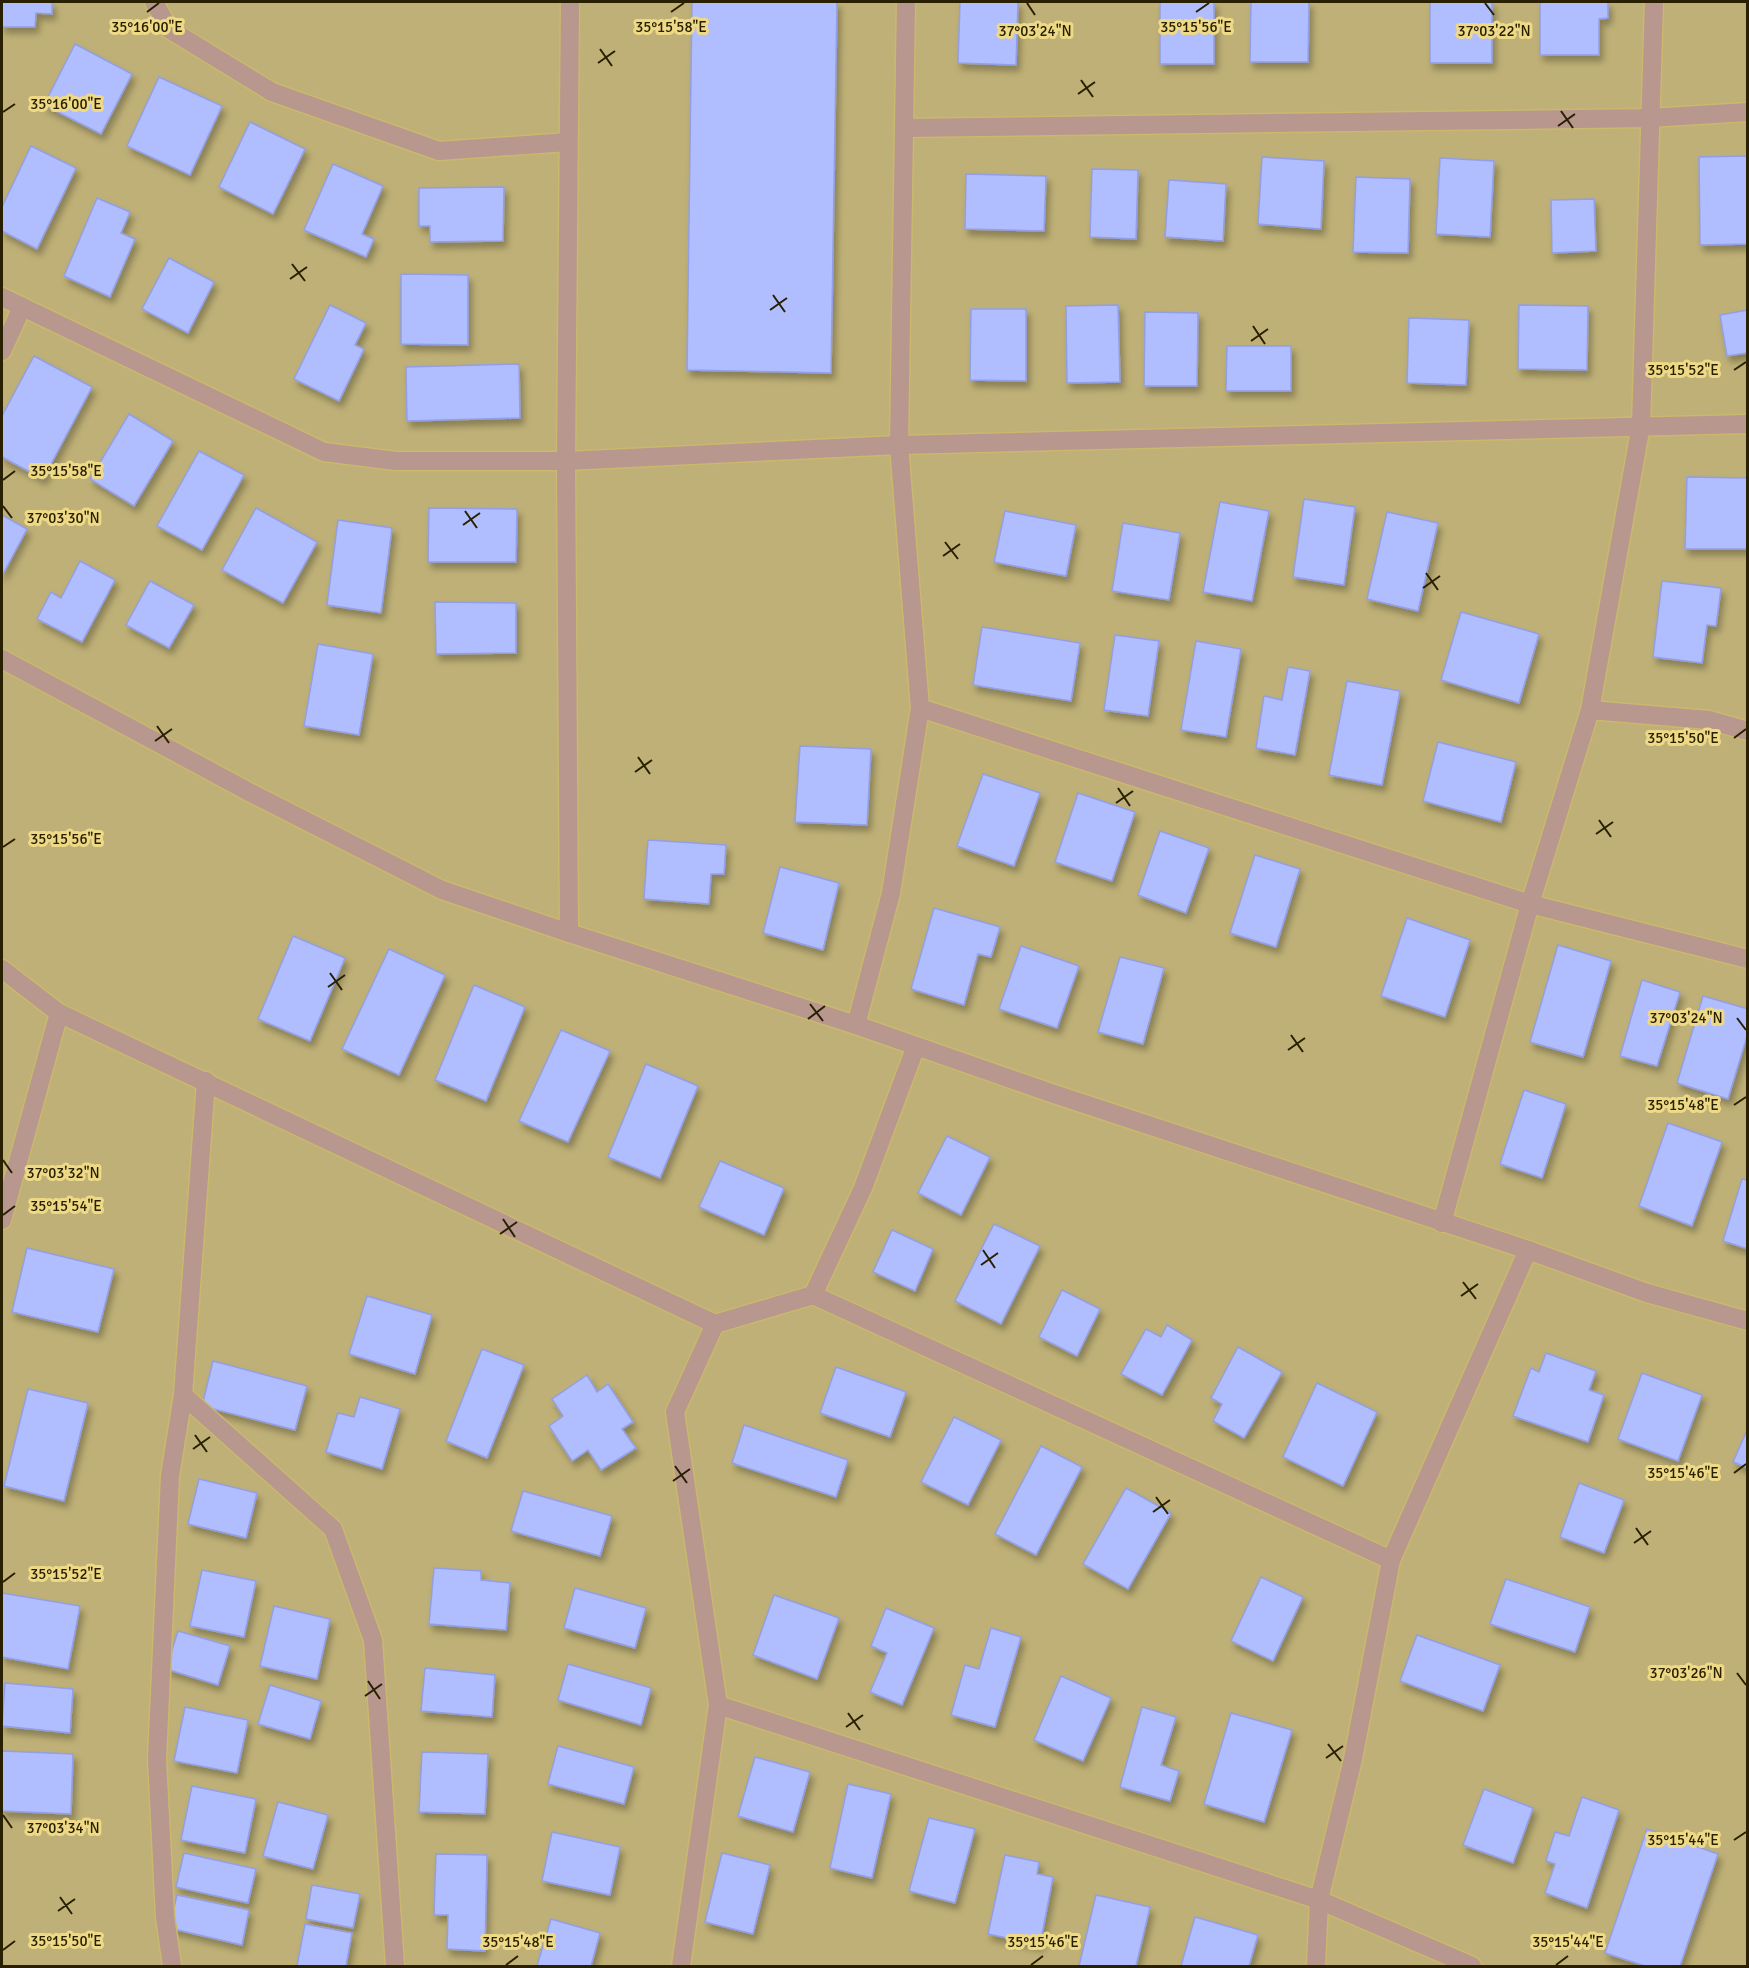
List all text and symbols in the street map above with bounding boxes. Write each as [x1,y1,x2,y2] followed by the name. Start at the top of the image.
[111,18,183,36] text: 35°16'00"E
[635,18,707,36] text: 35°15'58"E
[1160,18,1232,36] text: 35°15'56"E
[998,22,1072,40] text: 37°03'24"N
[1457,22,1531,40] text: 37°03'22"N
[30,95,102,113] text: 35°16'00"E
[1647,361,1719,379] text: 35°15'52"E
[30,462,102,480] text: 35°15'58"E
[26,509,100,527] text: 37°03'30"N
[1647,729,1719,747] text: 35°15'50"E
[30,830,102,848] text: 35°15'56"E
[1649,1009,1723,1027] text: 37°03'24"N
[1647,1096,1719,1114] text: 35°15'48"E
[26,1164,100,1182] text: 37°03'32"N
[30,1197,102,1215] text: 35°15'54"E
[1647,1464,1719,1482] text: 35°15'46"E
[30,1565,102,1583] text: 35°15'52"E
[1649,1664,1723,1682] text: 37°03'26"N
[26,1819,100,1837] text: 37°03'34"N
[1647,1831,1719,1849] text: 35°15'44"E
[30,1932,102,1950] text: 35°15'50"E
[482,1933,554,1951] text: 35°15'48"E
[1007,1933,1079,1951] text: 35°15'46"E
[1532,1933,1604,1951] text: 35°15'44"E

